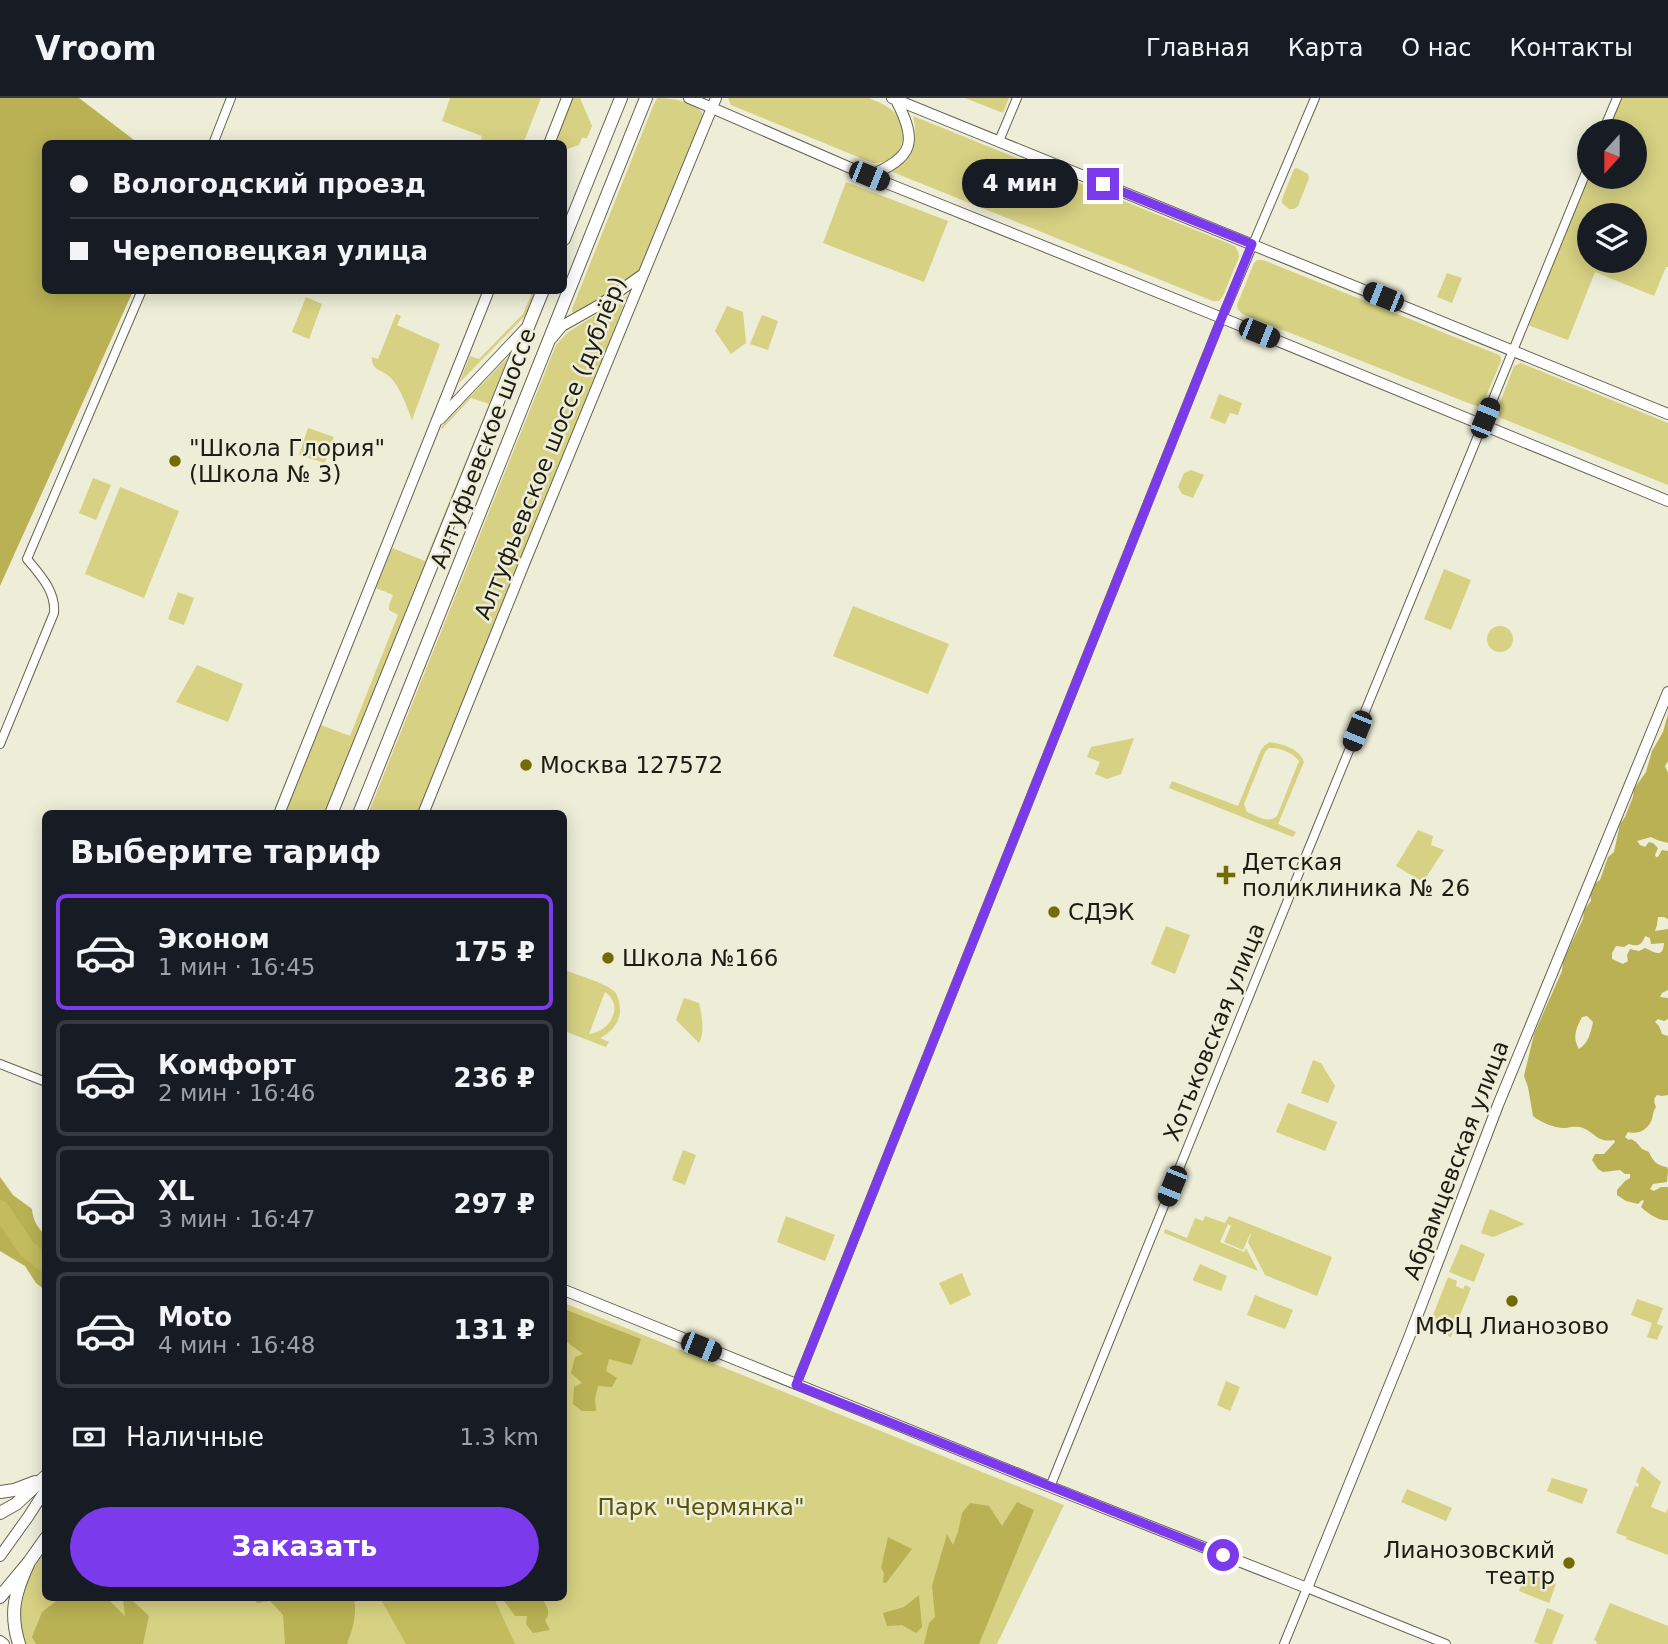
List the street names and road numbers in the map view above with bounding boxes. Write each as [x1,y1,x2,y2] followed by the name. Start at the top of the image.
[469,273,631,623] street label: Алтуфьевское шоссе (дублёр)
[425,324,541,572] street label: Алтуфьевское шоссе
[1158,919,1270,1145] street label: Хотьковская улица
[1398,1037,1514,1283] street label: Абрамцевская улица

